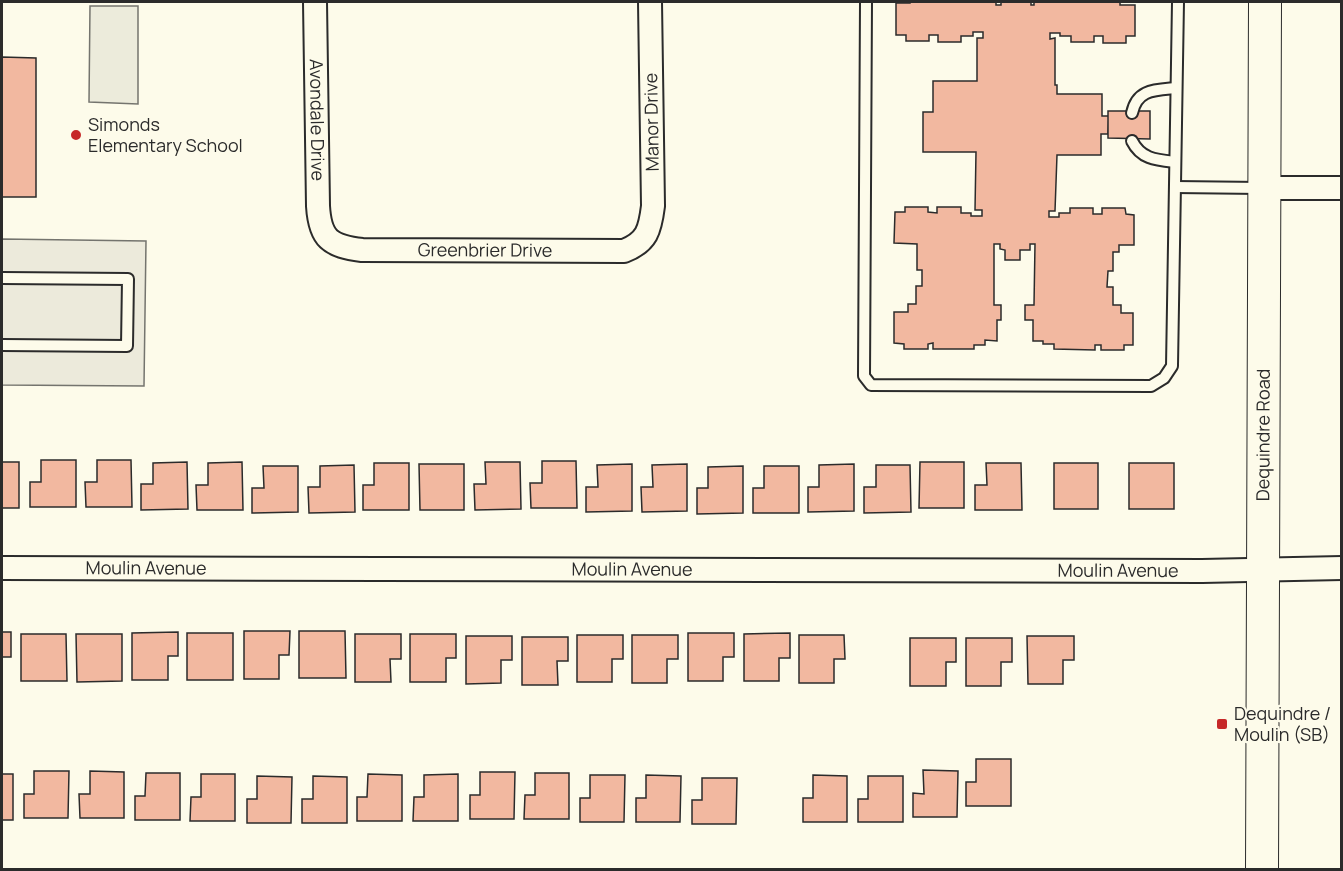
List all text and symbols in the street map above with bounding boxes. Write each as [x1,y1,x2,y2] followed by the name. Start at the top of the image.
[305,59,331,181] street label: Avondale Drive
[638,73,664,172] street label: Manor Drive
[88,112,243,157] place label: Simonds Elementary School
[69,128,83,142] marker: Simonds Elementary School
[418,237,552,262] street label: Greenbrier Drive
[1250,369,1275,501] street label: Dequindre Road
[86,555,206,580] street label: Moulin Avenue
[572,556,692,581] street label: Moulin Avenue
[1058,558,1178,582] street label: Moulin Avenue
[1234,701,1331,746] place label: Dequindre / Moulin (SB)
[1215,717,1229,731] marker: Dequindre / Moulin (SB)

